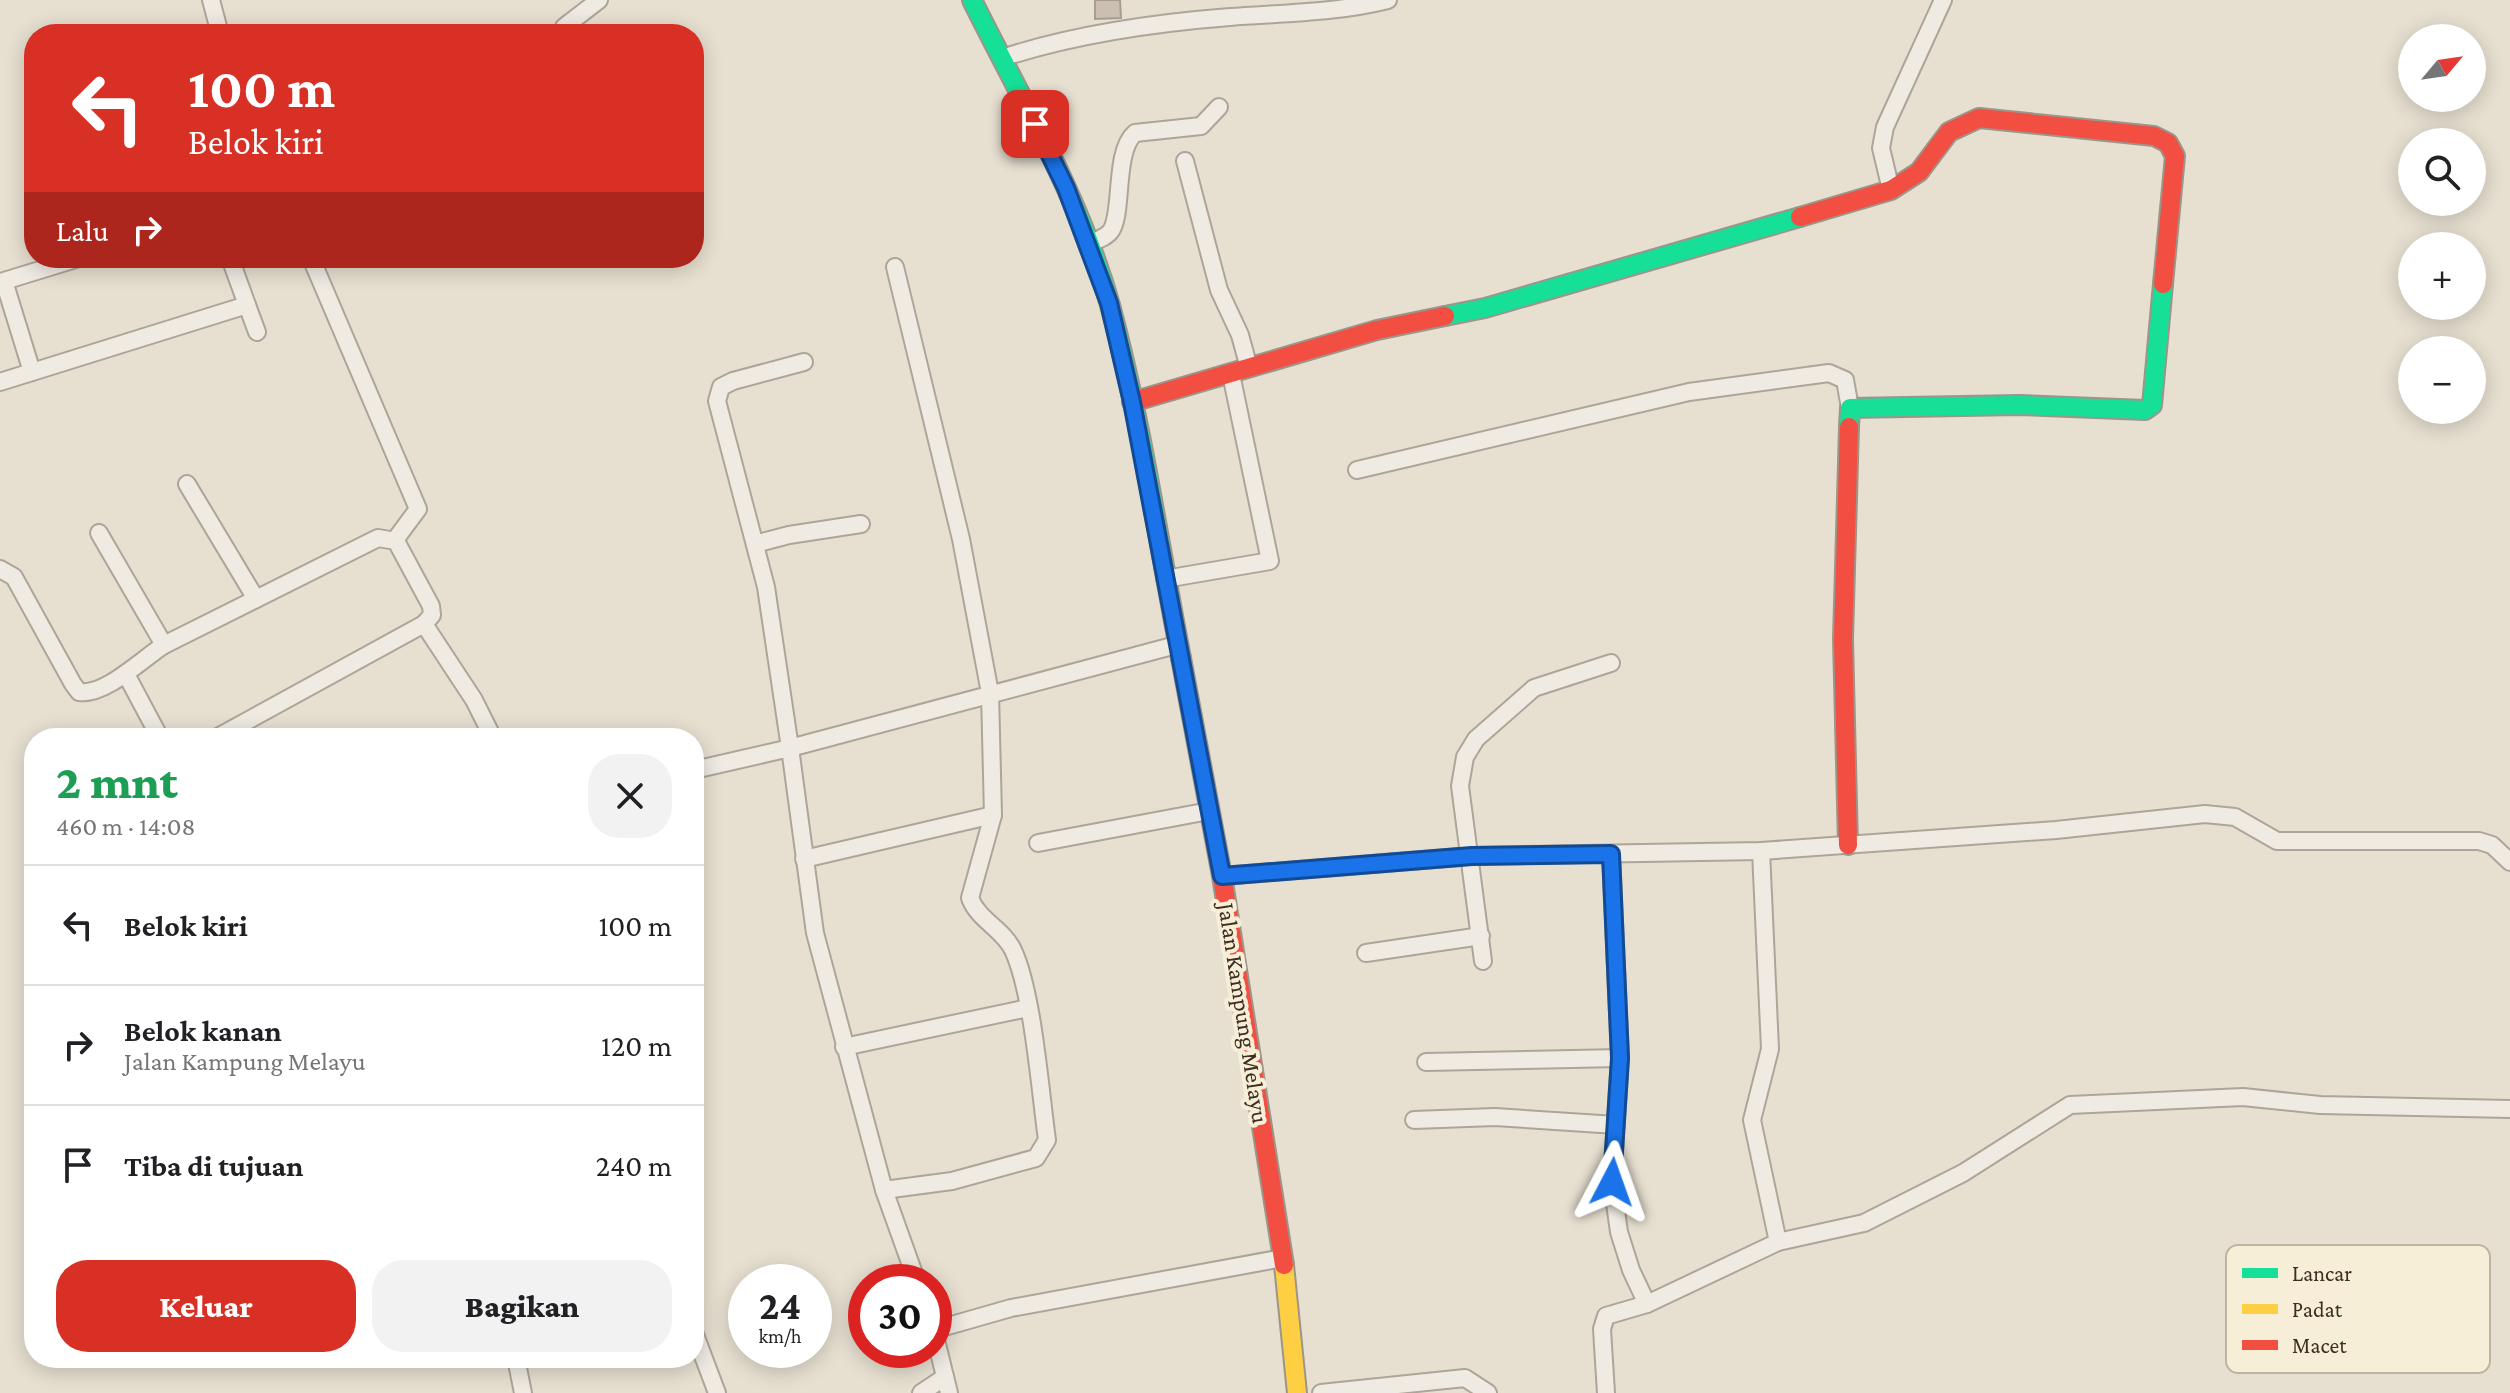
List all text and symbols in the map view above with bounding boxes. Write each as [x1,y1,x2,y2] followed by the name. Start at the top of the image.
[2398,24,2486,112] north arrow
[2398,24,2486,424] map controls
[56,56,160,160] icon: left
[188,57,335,119] text: 100 m
[1001,90,1069,158] pin
[1013,102,1057,146] icon: arrive
[188,122,324,162] text: Belok kiri
[2398,128,2486,216] button: search
[125,208,169,252] icon: right
[56,214,109,247] text: Lalu
[2398,232,2486,320] button: +
[2398,336,2486,424] button: −
[588,754,672,838] button: close
[56,755,178,808] text: 2 mnt
[56,812,196,841] text: 460 m · 14:08
[1213,899,1275,1125] street label: Jalan Kampung Melayu
[56,903,100,947] icon: left
[124,909,248,942] text: Belok kiri
[598,909,672,942] text: 100 m
[124,1014,282,1047] text: Belok kanan
[56,1023,100,1067] icon: right
[601,1029,672,1062] text: 120 m
[124,1047,365,1076] text: Jalan Kampung Melayu
[1570,1140,1654,1224] position arrow
[56,1143,100,1187] icon: arrive
[124,1149,303,1182] text: Tiba di tujuan
[596,1149,672,1182] text: 240 m
[2226,1245,2490,1373] legend
[56,1260,356,1352] button: Keluar
[372,1260,672,1352] button: Bagikan
[2292,1261,2352,1286] text: Lancar
[848,1264,952,1368] speed limit sign: 30
[759,1283,801,1328] text: 24
[2292,1297,2343,1322] text: Padat
[758,1325,802,1347] text: km/h
[2292,1333,2347,1358] text: Macet

